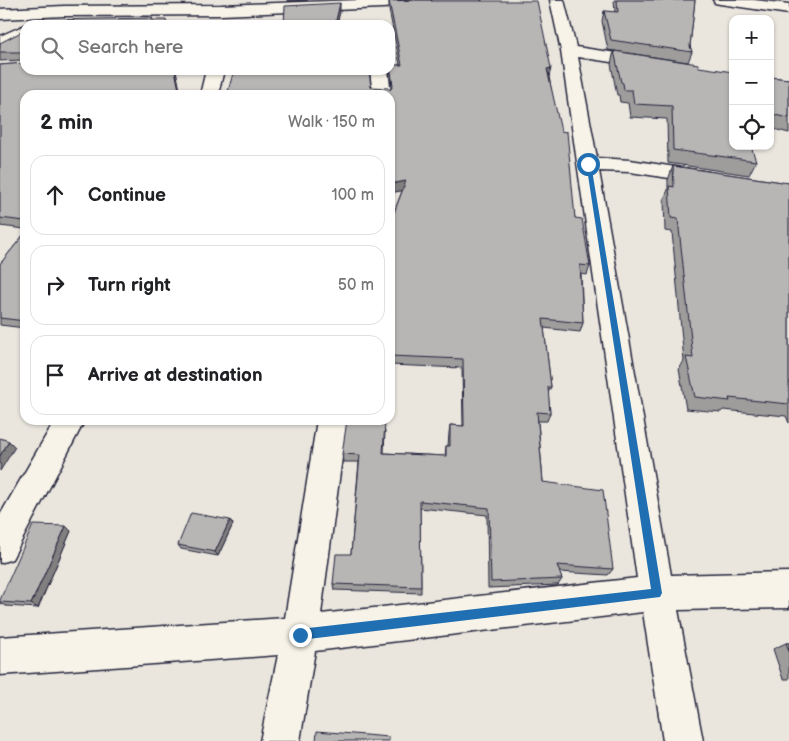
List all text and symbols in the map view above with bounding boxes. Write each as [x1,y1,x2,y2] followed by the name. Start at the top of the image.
[729,15,774,150] map controls
[729,15,774,60] button: +
[20,20,395,75] search box
[38,34,66,62] icon: search
[78,36,183,59] text: Search here
[729,60,774,105] button: −
[729,105,774,150] button: locate
[40,110,93,135] text: 2 min
[288,113,375,132] text: Walk · 150 m
[577,153,600,176] route start
[41,181,69,209] icon: ahead
[88,184,166,207] text: Continue
[331,186,374,205] text: 100 m
[41,271,69,299] icon: right
[88,274,171,297] text: Turn right
[338,276,374,295] text: 50 m
[41,361,69,389] icon: arrive
[88,364,263,387] text: Arrive at destination
[289,624,312,647] route end

